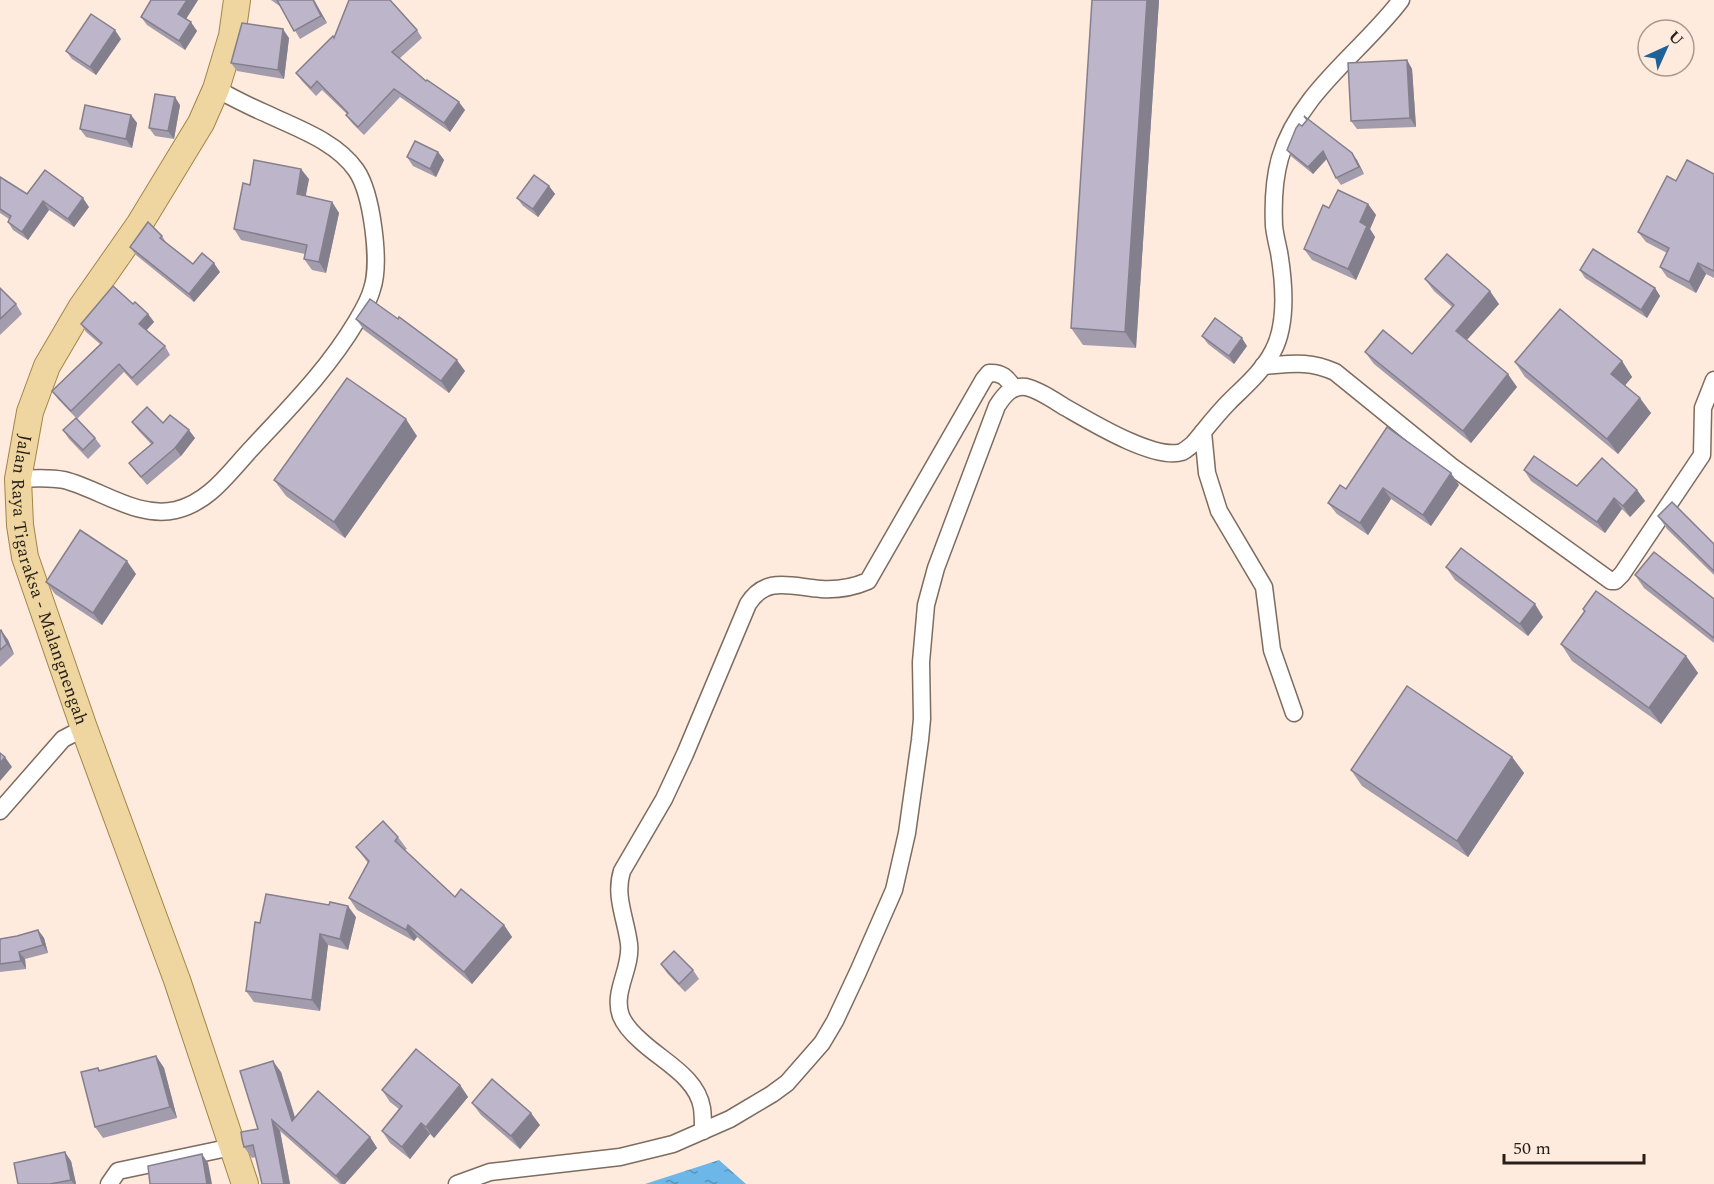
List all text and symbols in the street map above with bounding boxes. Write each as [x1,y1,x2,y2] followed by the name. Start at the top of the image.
[1636,18,1696,78] north arrow
[1663,25,1689,51] text: U
[4,433,95,728] street label: Jalan Raya Tigaraksa - Malangnengah
[1504,1127,1644,1165] scale bar
[1513,1135,1551,1162] text: 50 m

